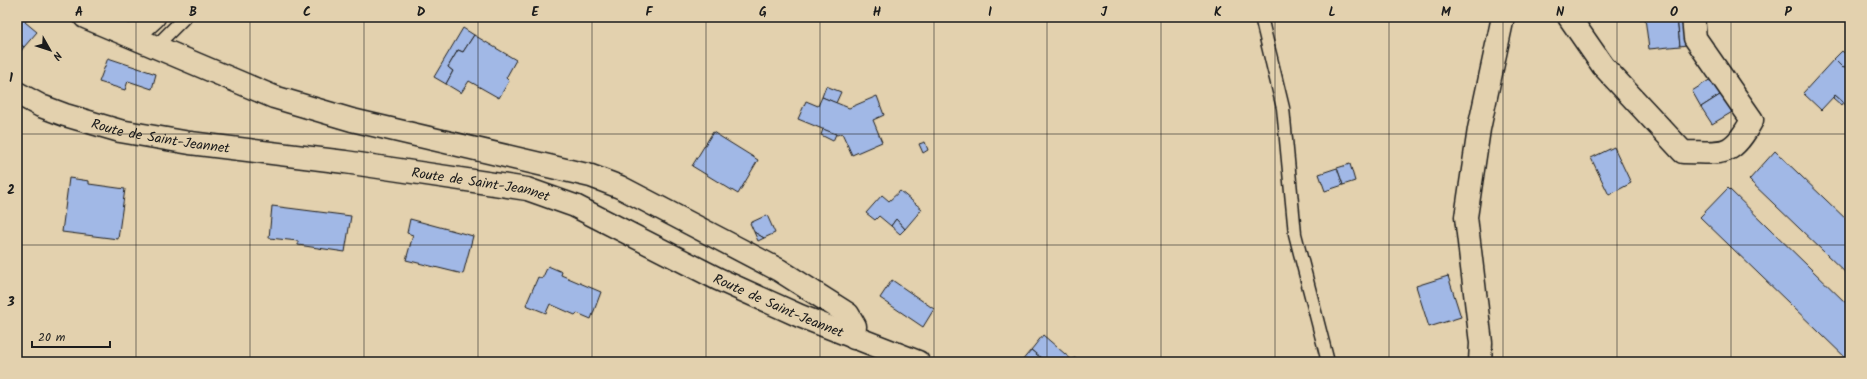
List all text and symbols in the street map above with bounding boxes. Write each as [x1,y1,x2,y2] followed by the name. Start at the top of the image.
[75,2,83,23] text: A
[189,2,197,23] text: B
[303,2,311,23] text: C
[417,2,426,23] text: D
[531,2,539,23] text: E
[645,2,653,23] text: F
[759,2,767,23] text: G
[873,2,882,23] text: H
[988,2,992,23] text: I
[1101,2,1108,23] text: J
[1214,2,1222,23] text: K
[1328,2,1336,23] text: L
[1441,2,1451,23] text: M
[1556,2,1565,23] text: N
[1670,2,1678,23] text: O
[1784,2,1792,23] text: P
[30,30,70,70] north arrow
[48,47,66,64] text: N
[9,68,13,89] text: 1
[88,113,231,160] street label: Route de Saint-Jeannet
[410,162,553,208] street label: Route de Saint-Jeannet
[7,180,15,201] text: 2
[709,268,847,344] street label: Route de Saint-Jeannet
[6,292,15,313] text: 3
[32,323,110,349] scale bar
[38,328,66,347] text: 20 m

